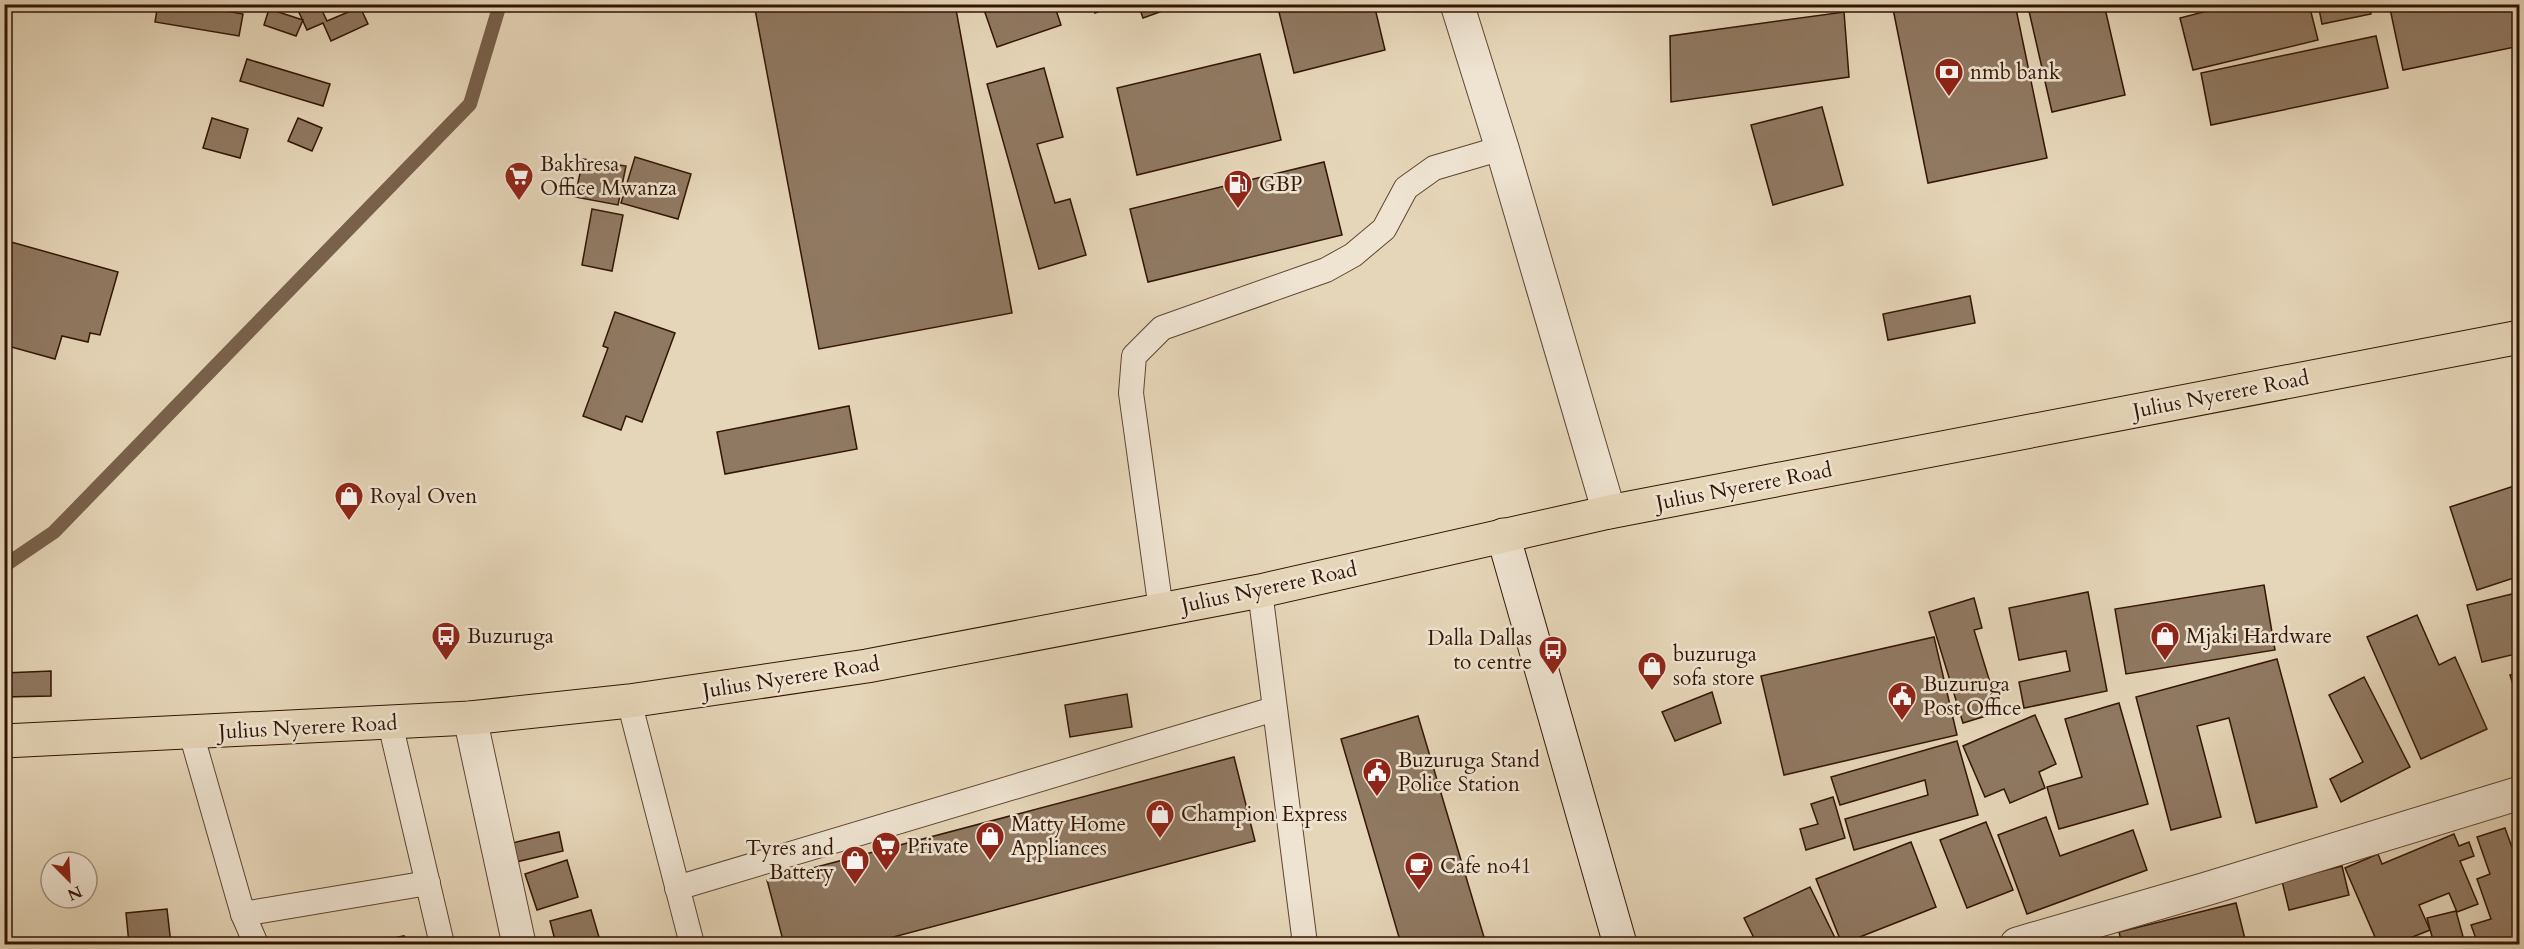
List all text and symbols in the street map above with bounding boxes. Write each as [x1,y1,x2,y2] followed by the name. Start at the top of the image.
[1933,56,1965,98] bank icon: nmb bank
[1970,58,2061,87] place label: nmb bank
[540,150,677,203] place label: Bakhresa Office Mwanza
[503,160,535,202] supermarket icon: Bakhresa Office Mwanza
[1222,168,1254,210] fuel station icon: GBP
[1259,170,1302,199] place label: GBP
[2128,363,2312,426] street label: Julius Nyerere Road
[1651,455,1835,518] street label: Julius Nyerere Road
[333,480,365,522] shop icon: Royal Oven
[370,482,477,511] place label: Royal Oven
[1176,555,1360,621] street label: Julius Nyerere Road
[430,620,462,662] bus stop icon: Buzuruga
[2149,620,2181,662] shop icon: Mjaki Hardware
[467,622,554,651] place label: Buzuruga
[2186,622,2332,651] place label: Mjaki Hardware
[1428,624,1532,677] place label: Dalla Dallas to centre
[1537,634,1569,676] bus stop icon: Dalla Dallas to centre
[1673,640,1757,693] place label: buzuruga sofa store
[698,649,882,706] street label: Julius Nyerere Road
[1636,650,1668,692] shop icon: buzuruga sofa store
[1923,670,2021,723] place label: Buzuruga Post Office
[1886,680,1918,722] public building icon: Buzuruga Post Office
[215,708,398,747] street label: Julius Nyerere Road
[1398,746,1540,799] place label: Buzuruga Stand Police Station
[1361,756,1393,798] public building icon: Buzuruga Stand Police Station
[1144,798,1176,840] shop icon: Champion Express
[1181,800,1347,829] place label: Champion Express
[1011,810,1126,863] place label: Matty Home Appliances
[974,820,1006,862] shop icon: Matty Home Appliances
[870,830,902,872] supermarket icon: Private
[907,832,969,861] place label: Private
[745,834,834,887] place label: Tyres and Battery
[839,844,871,886] shop icon: Tyres and Battery
[39,850,99,910] north arrow
[1403,850,1435,892] cafe icon: Cafe no41
[1440,852,1532,881] place label: Cafe no41
[64,880,86,906] text: N

